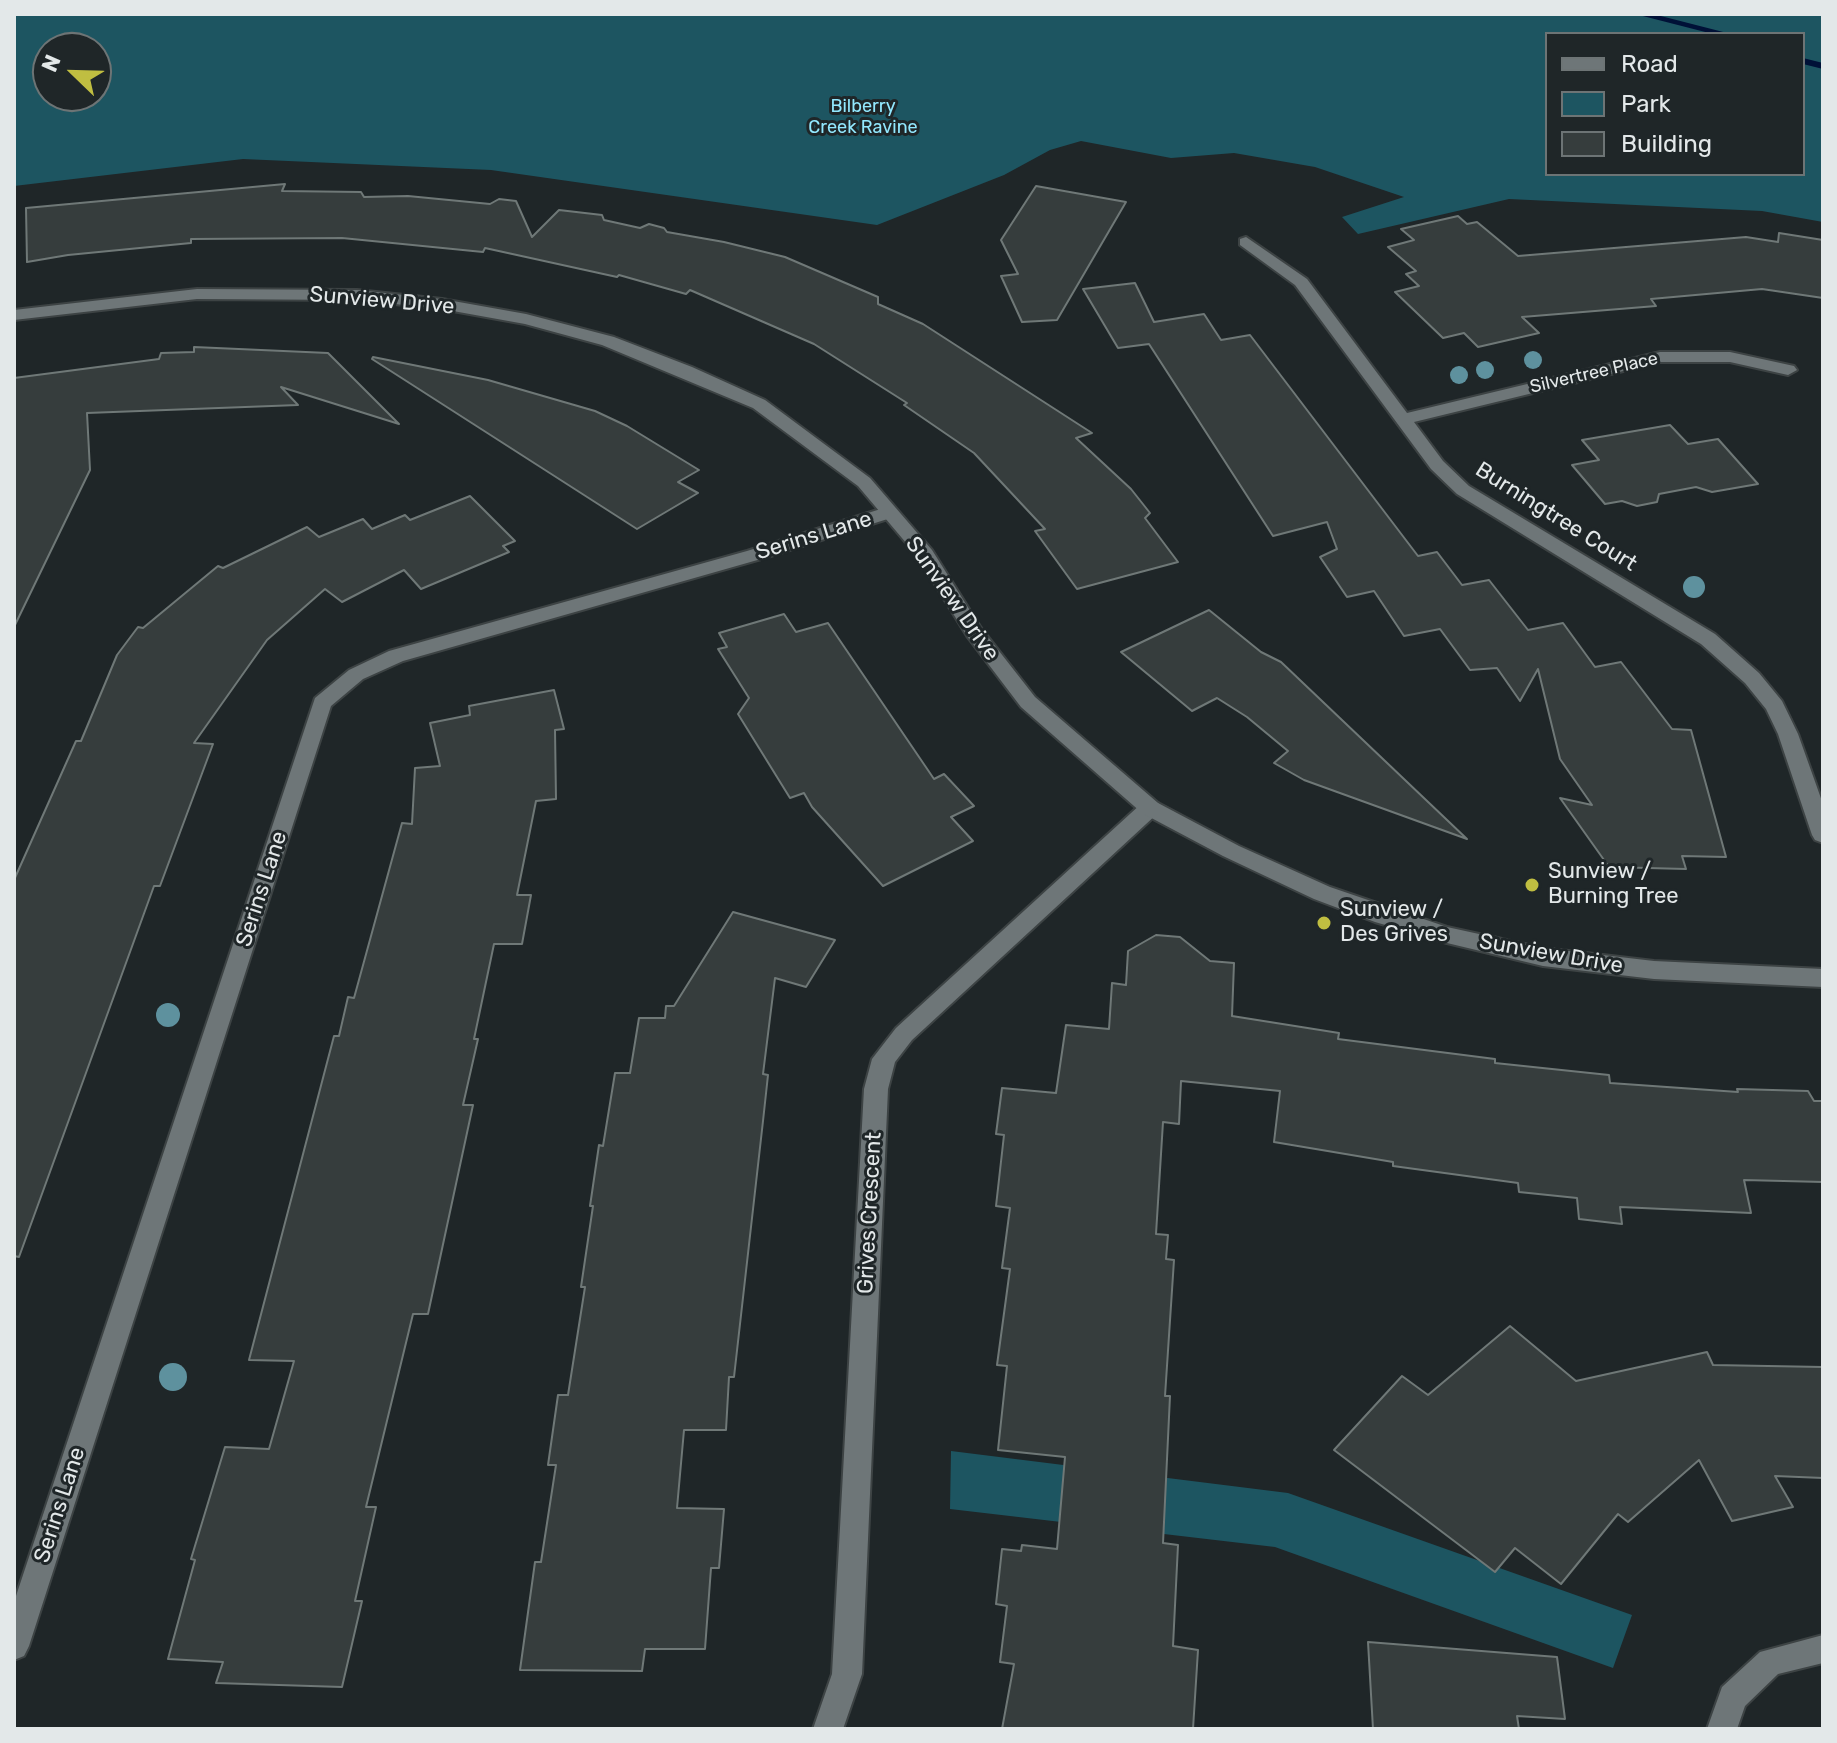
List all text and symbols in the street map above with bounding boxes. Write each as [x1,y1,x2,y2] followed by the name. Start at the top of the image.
[32,32,112,112] north arrow
[1545,32,1805,176] legend
[1621,50,1678,78] text: Road
[36,51,67,76] text: N
[1621,90,1671,118] text: Park
[808,96,918,138] park label: Bilberry Creek Ravine
[1621,130,1712,158] text: Building
[308,282,456,320] street label: Sunview Drive
[1528,348,1660,398] street label: Silvertree Place
[1470,457,1642,577] street label: Burningtree Court
[753,506,875,566] street label: Serins Lane
[899,532,1005,666] street label: Sunview Drive
[231,828,293,950] street label: Serins Lane
[1548,859,1679,910] place label: Sunview / Burning Tree
[1523,876,1541,894] marker: Sunview / Burning Tree
[1340,897,1448,948] place label: Sunview / Des Grives
[1315,914,1333,932] marker: Sunview / Des Grives
[1477,928,1625,980] street label: Sunview Drive
[853,1131,887,1295] street label: Grives Crescent
[29,1444,91,1566] street label: Serins Lane

